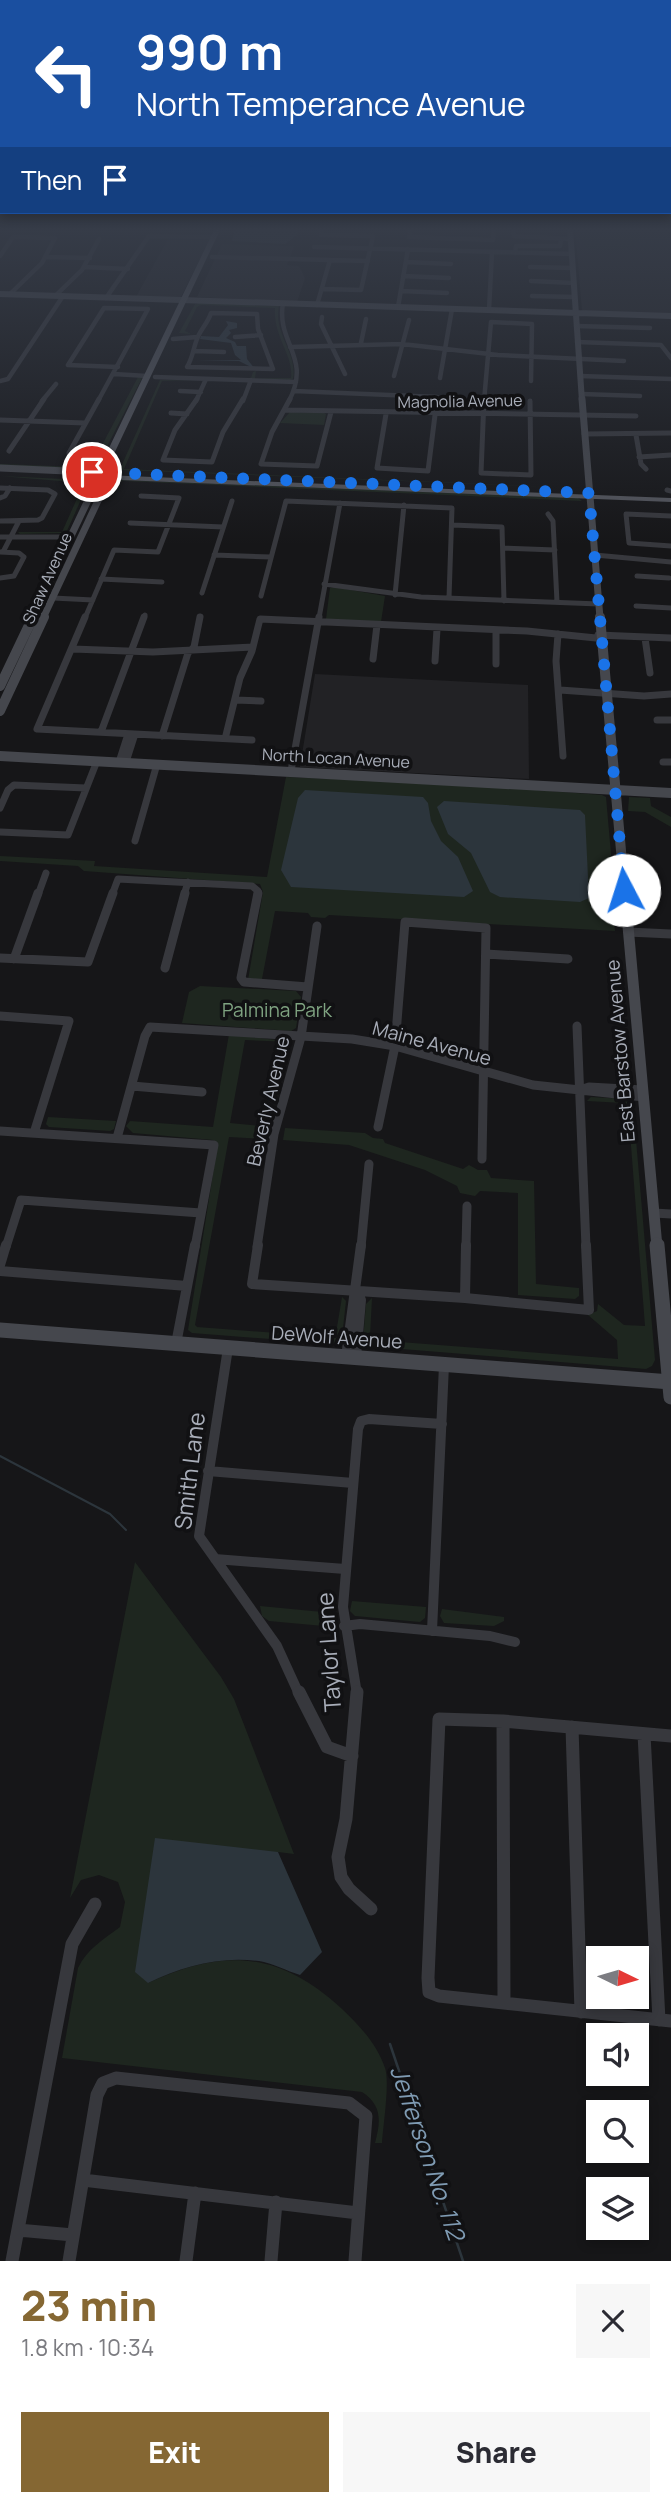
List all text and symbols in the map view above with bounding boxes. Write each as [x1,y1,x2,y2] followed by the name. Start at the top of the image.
[136,18,283,85] text: 990 m
[21,28,112,119] icon: left
[136,82,526,126] text: North Temperance Avenue
[96,161,134,199] icon: arrive
[21,162,82,198] text: Then
[397,389,523,413] street label: Magnolia Avenue
[62,442,122,502] pin
[73,453,111,491] icon: arrive
[17,529,77,627] street label: Shaw Avenue
[261,743,411,773] street label: North Locan Avenue
[587,853,661,927] position arrow
[599,959,641,1143] street label: East Barstow Avenue
[222,997,333,1023] park label: Palmina Park
[370,1015,494,1071] street label: Maine Avenue
[240,1033,296,1169] street label: Beverly Avenue
[271,1319,403,1355] street label: DeWolf Avenue
[166,1410,212,1531] street label: Smith Lane
[308,1591,348,1713] street label: Taylor Lane
[586,1946,649,2009] north arrow
[586,1946,649,2240] map controls
[586,2023,649,2086] button: sound
[383,2061,474,2246] water label: Jefferson No. 112
[586,2100,649,2163] button: search
[586,2177,649,2240] button: layers
[21,2276,157,2334] text: 23 min
[576,2284,650,2358] button: close
[21,2331,154,2363] text: 1.8 km · 10:34
[21,2412,329,2492] button: Exit
[343,2412,650,2492] button: Share

